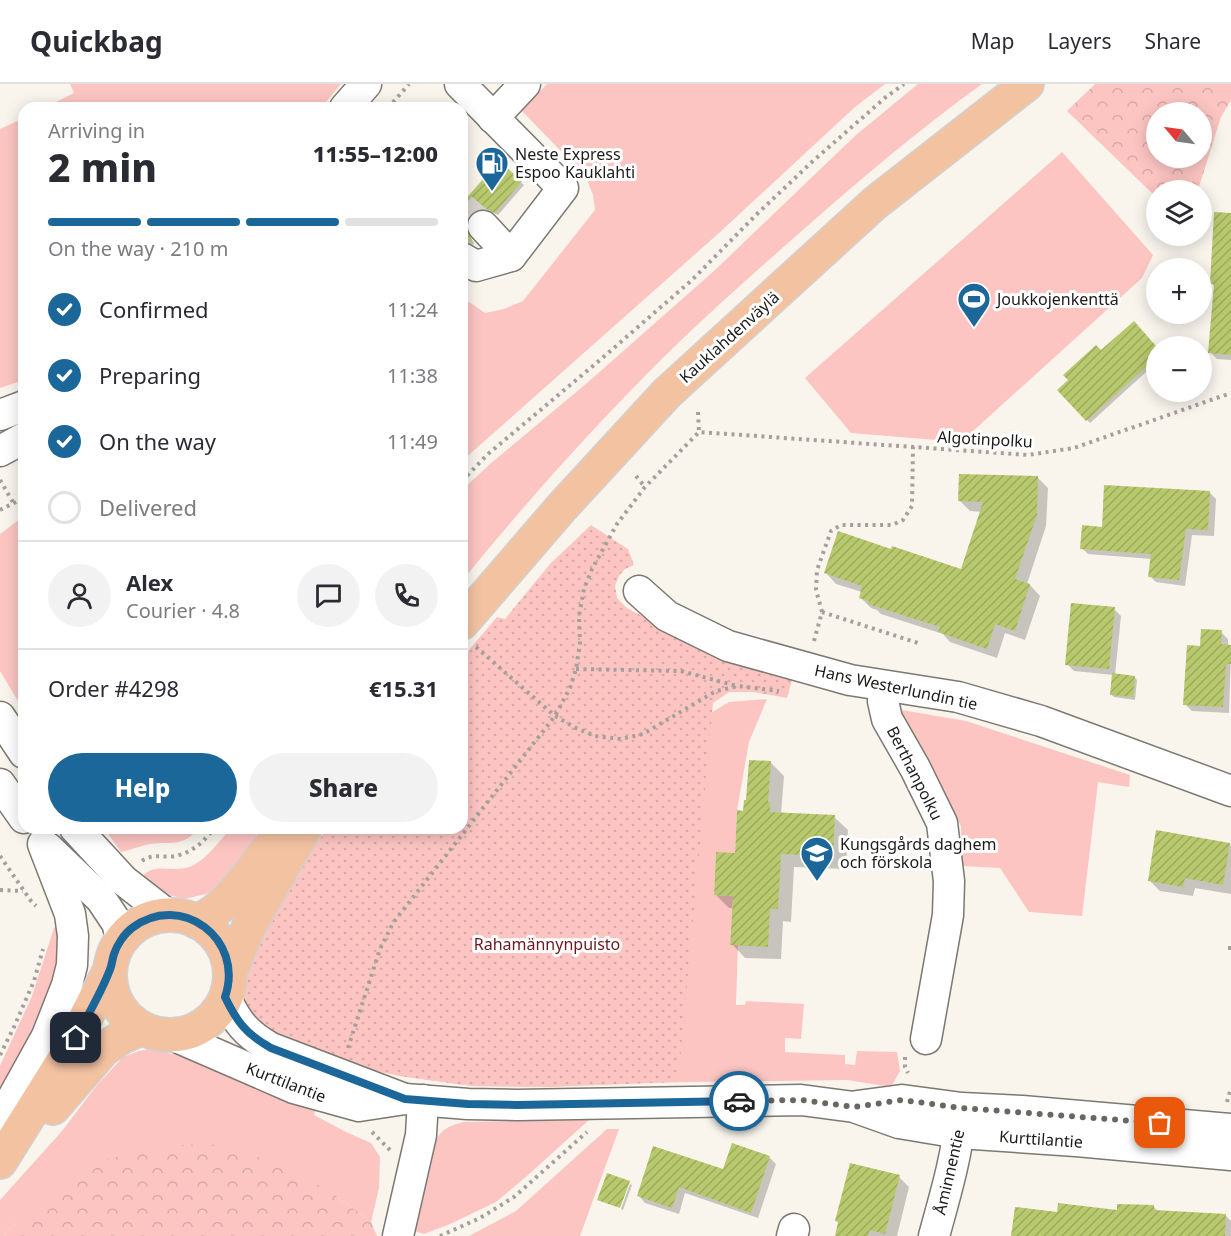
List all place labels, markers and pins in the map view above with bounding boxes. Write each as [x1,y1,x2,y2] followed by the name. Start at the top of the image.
[515,143,635,183] place label: Neste Express Espoo Kauklahti
[474,145,510,192] fuel station icon: Neste Express Espoo Kauklahti
[956,281,992,328] sports icon: Joukkojenkenttä
[995,288,1119,310] place label: Joukkojenkenttä
[840,833,996,873] place label: Kungsgårds daghem och förskola
[799,835,835,882] school or university icon: Kungsgårds daghem och förskola
[50,1012,101,1063] pin
[1134,1097,1185,1148] pin

